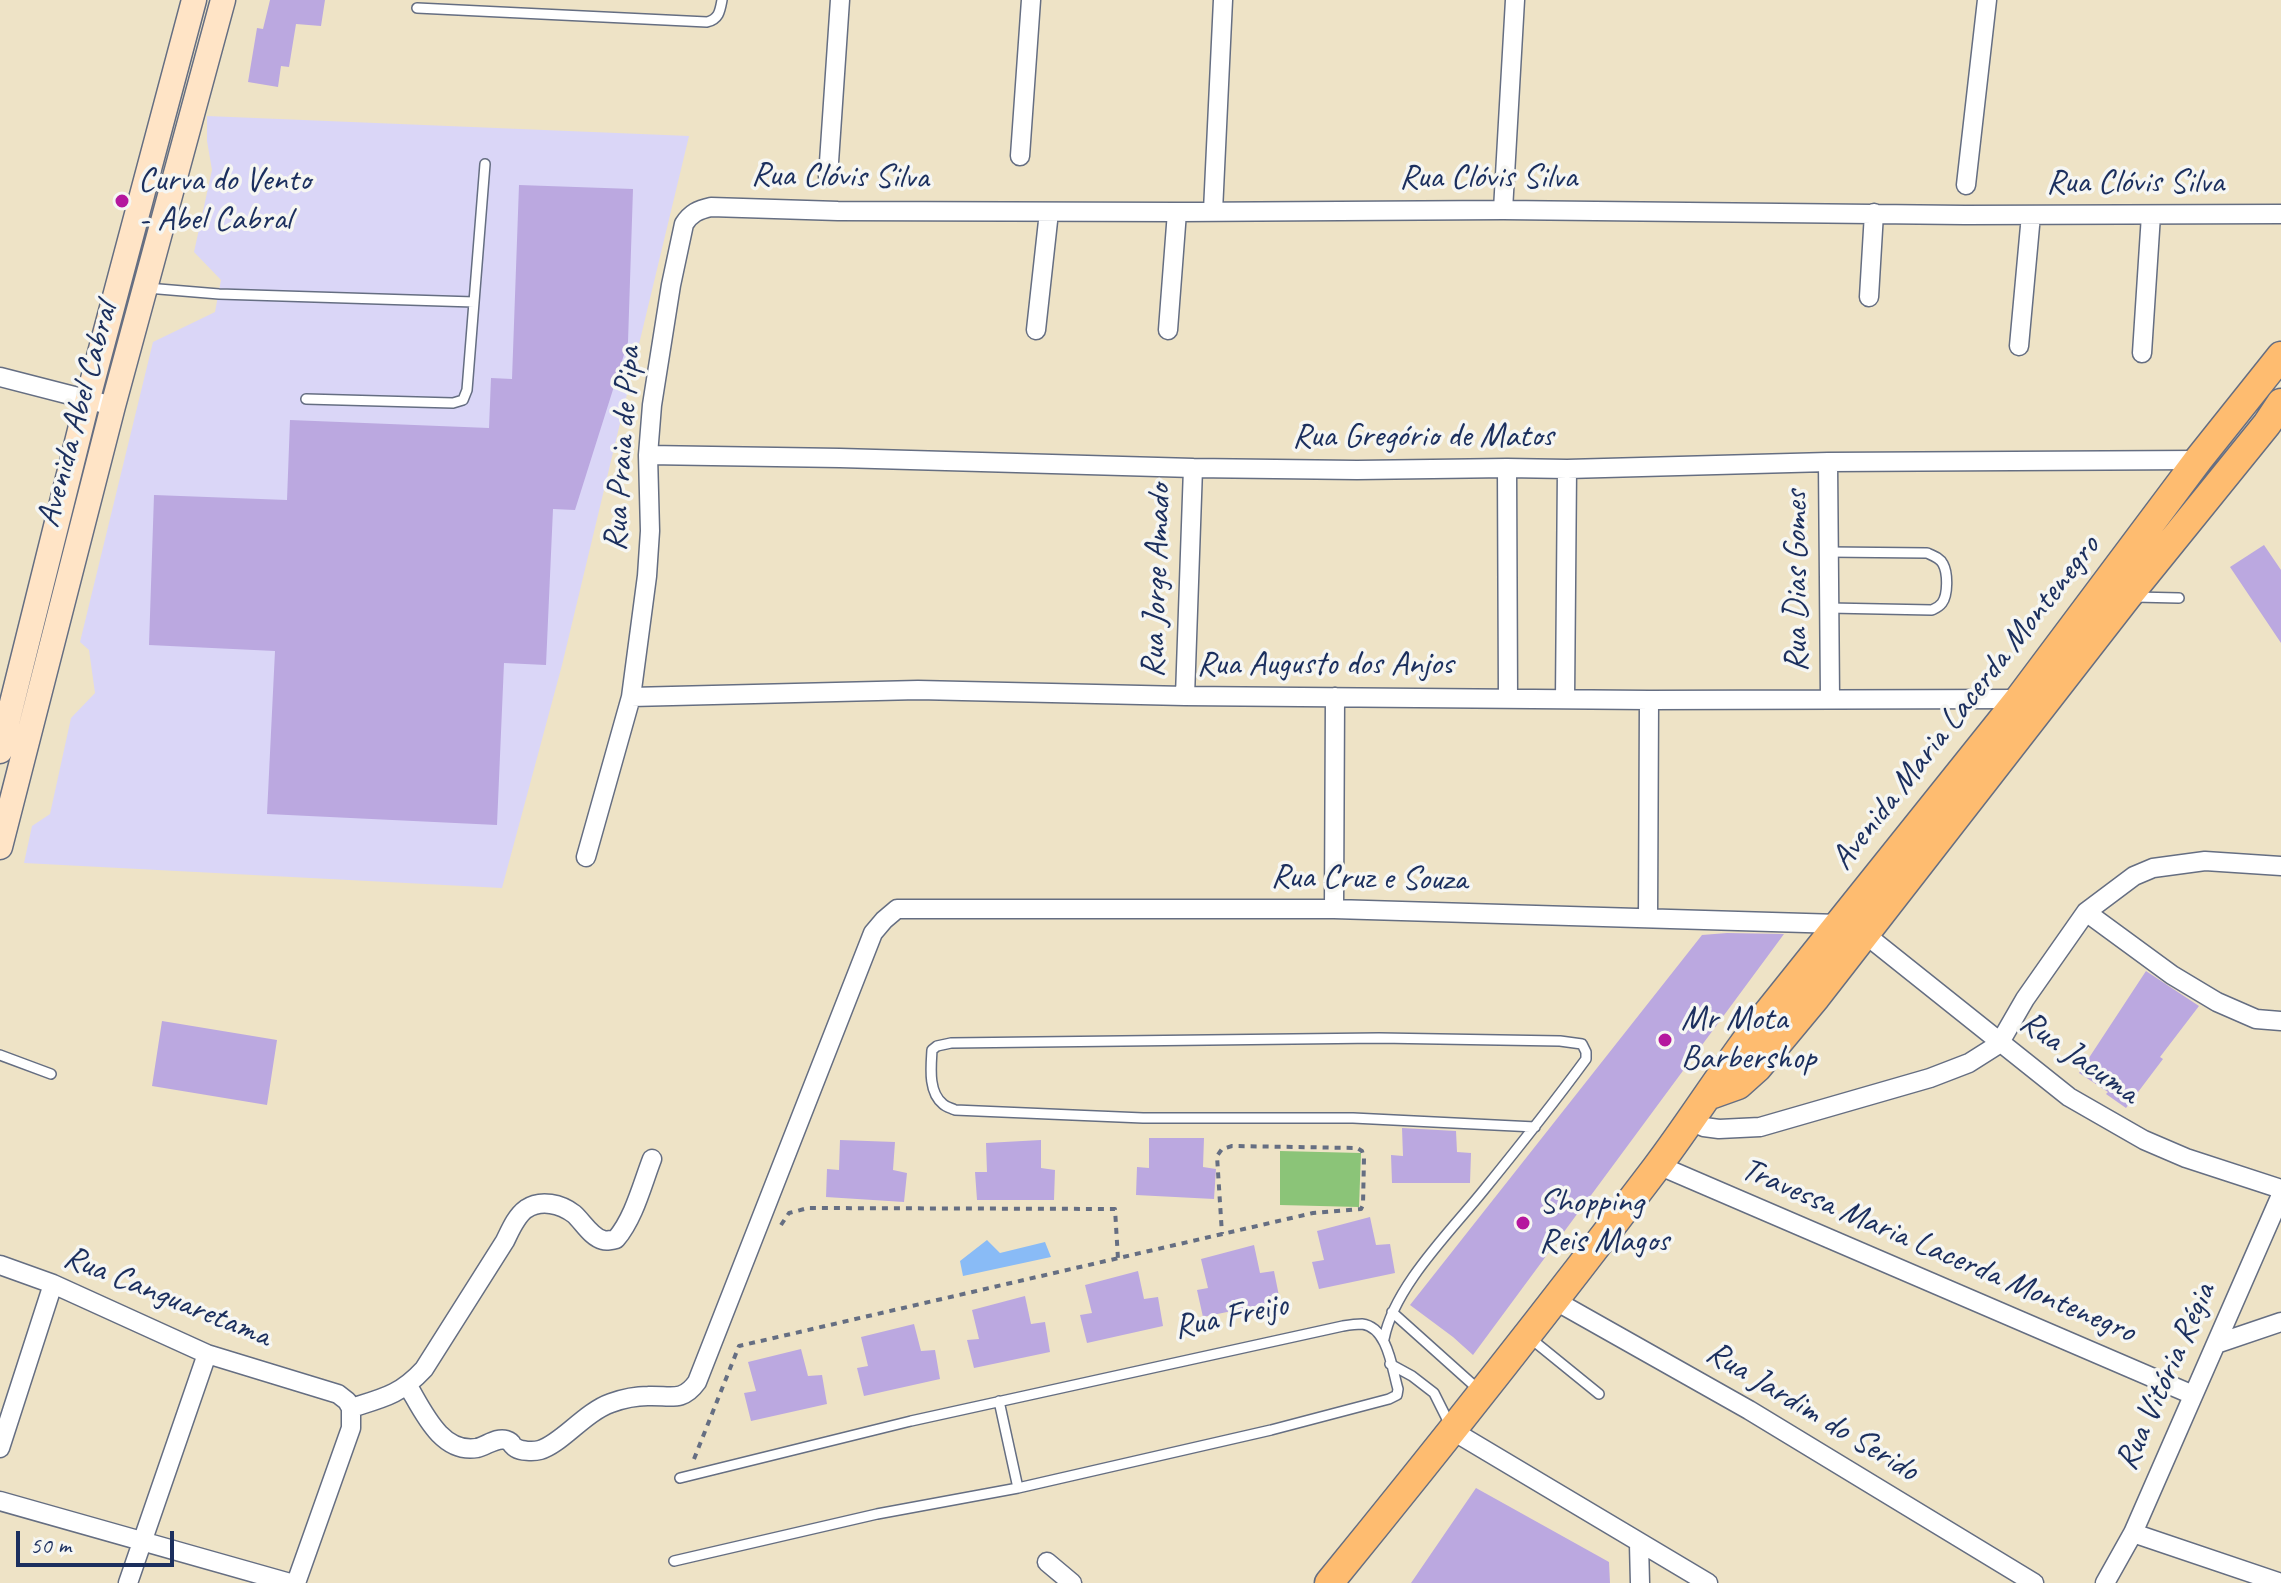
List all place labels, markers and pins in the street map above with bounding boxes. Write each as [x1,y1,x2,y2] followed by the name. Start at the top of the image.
[138,161,310,240] place label: Curva do Vento - Abel Cabral
[113,192,131,210] marker: Curva do Vento - Abel Cabral
[1681,1000,1816,1080] place label: Mr Mota Barbershop
[1656,1031,1674,1049] marker: Mr Mota Barbershop
[1539,1183,1669,1262] place label: Shopping Reis Magos
[1514,1214,1532,1232] marker: Shopping Reis Magos

